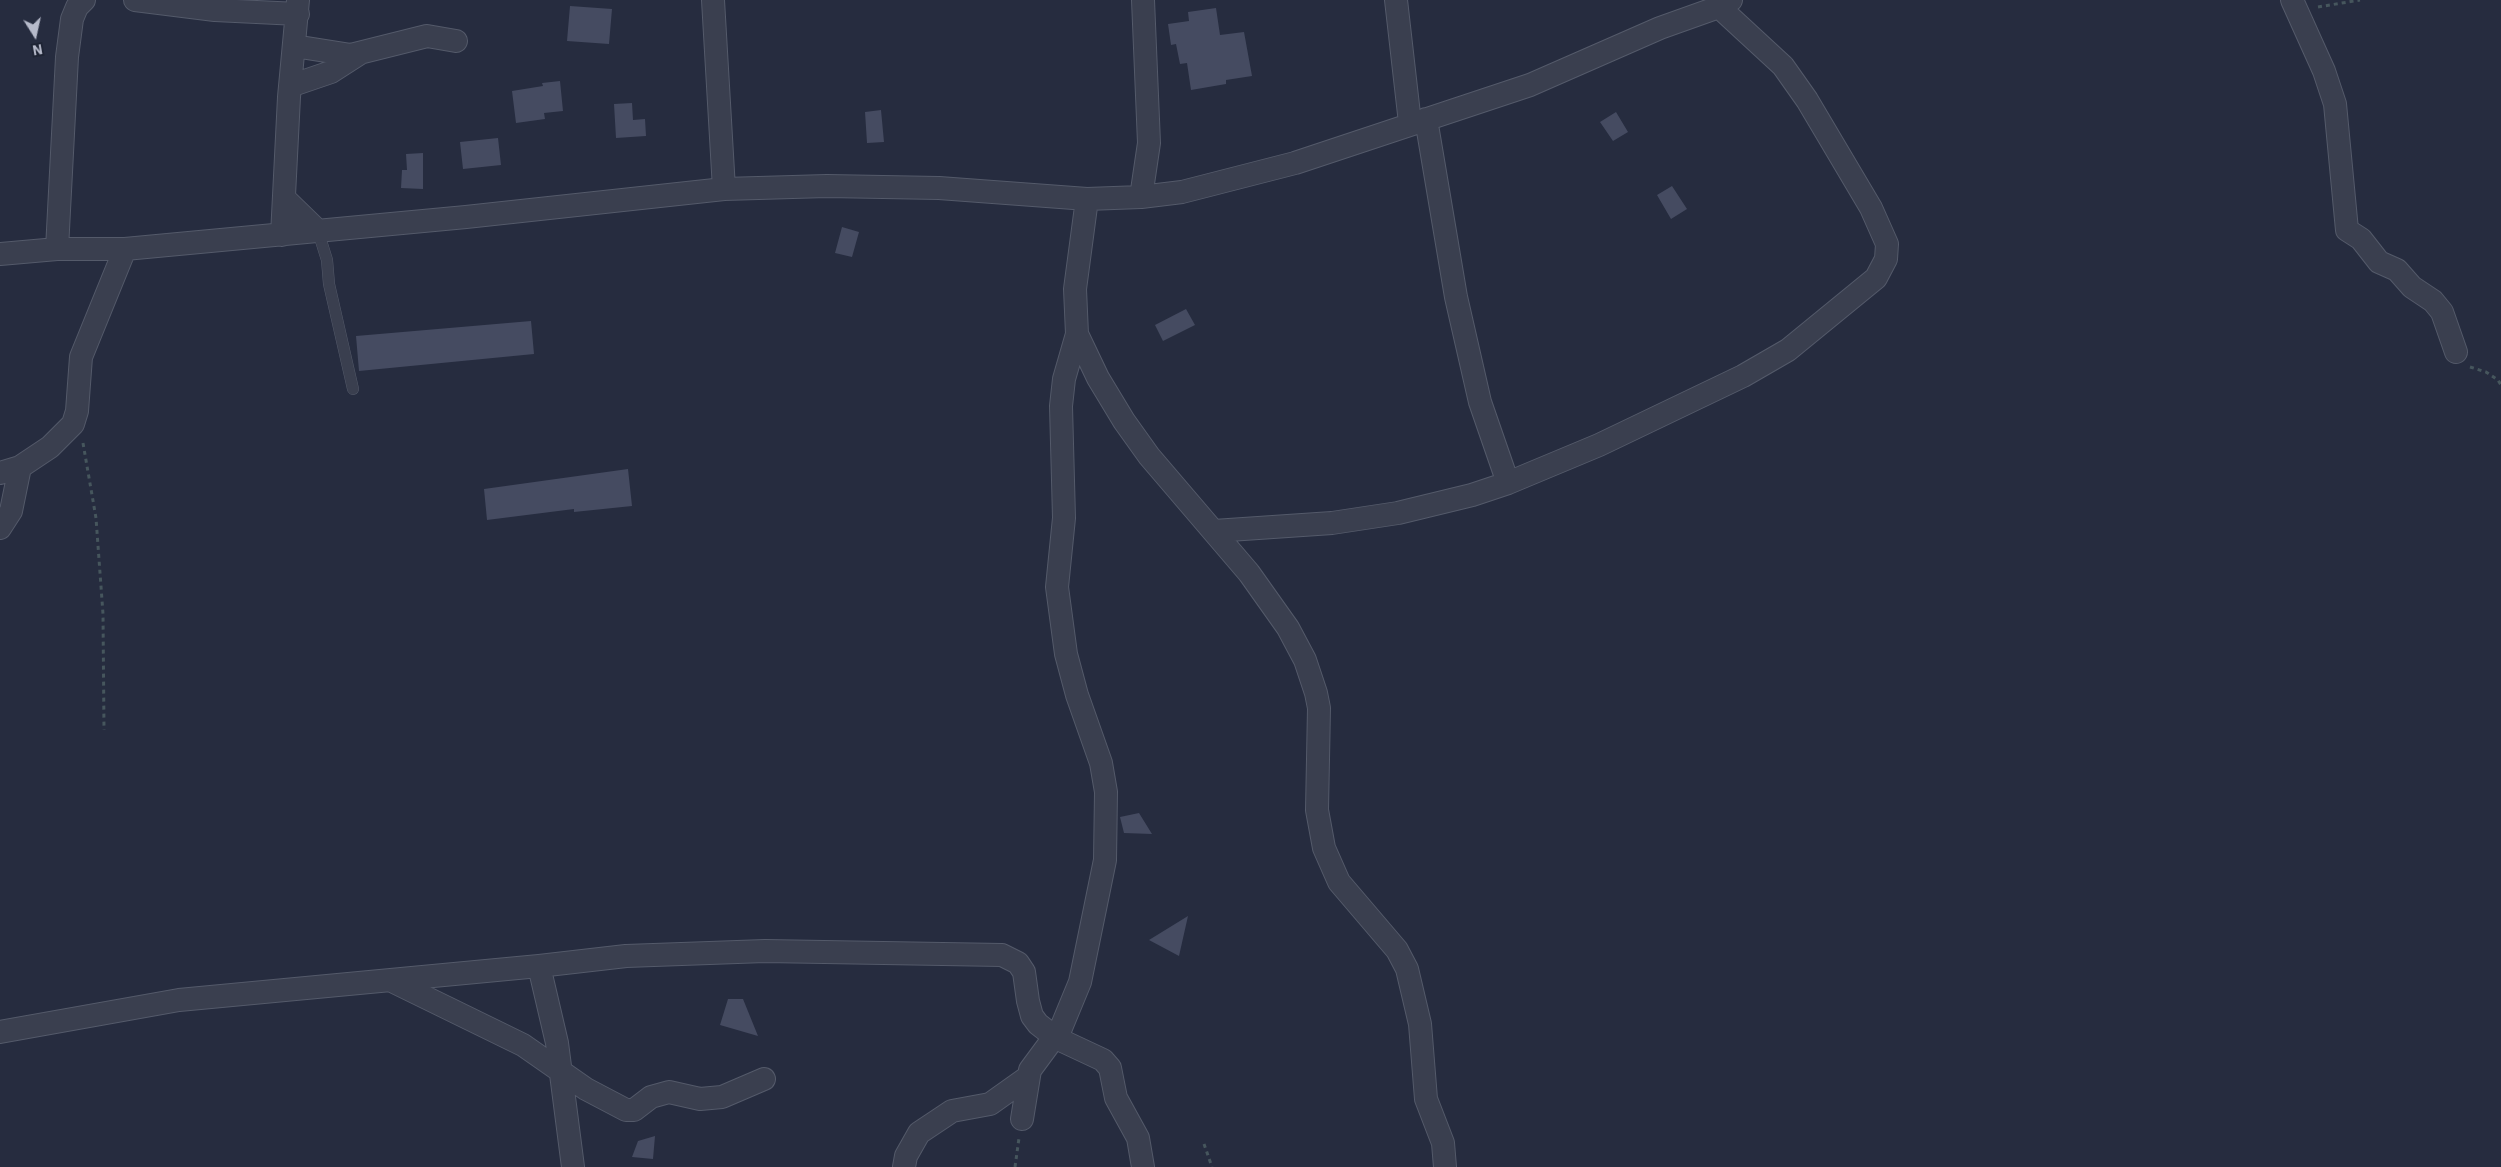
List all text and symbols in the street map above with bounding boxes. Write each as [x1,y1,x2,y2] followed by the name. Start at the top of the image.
[10,10,60,60] north arrow
[31,40,44,60] text: N

